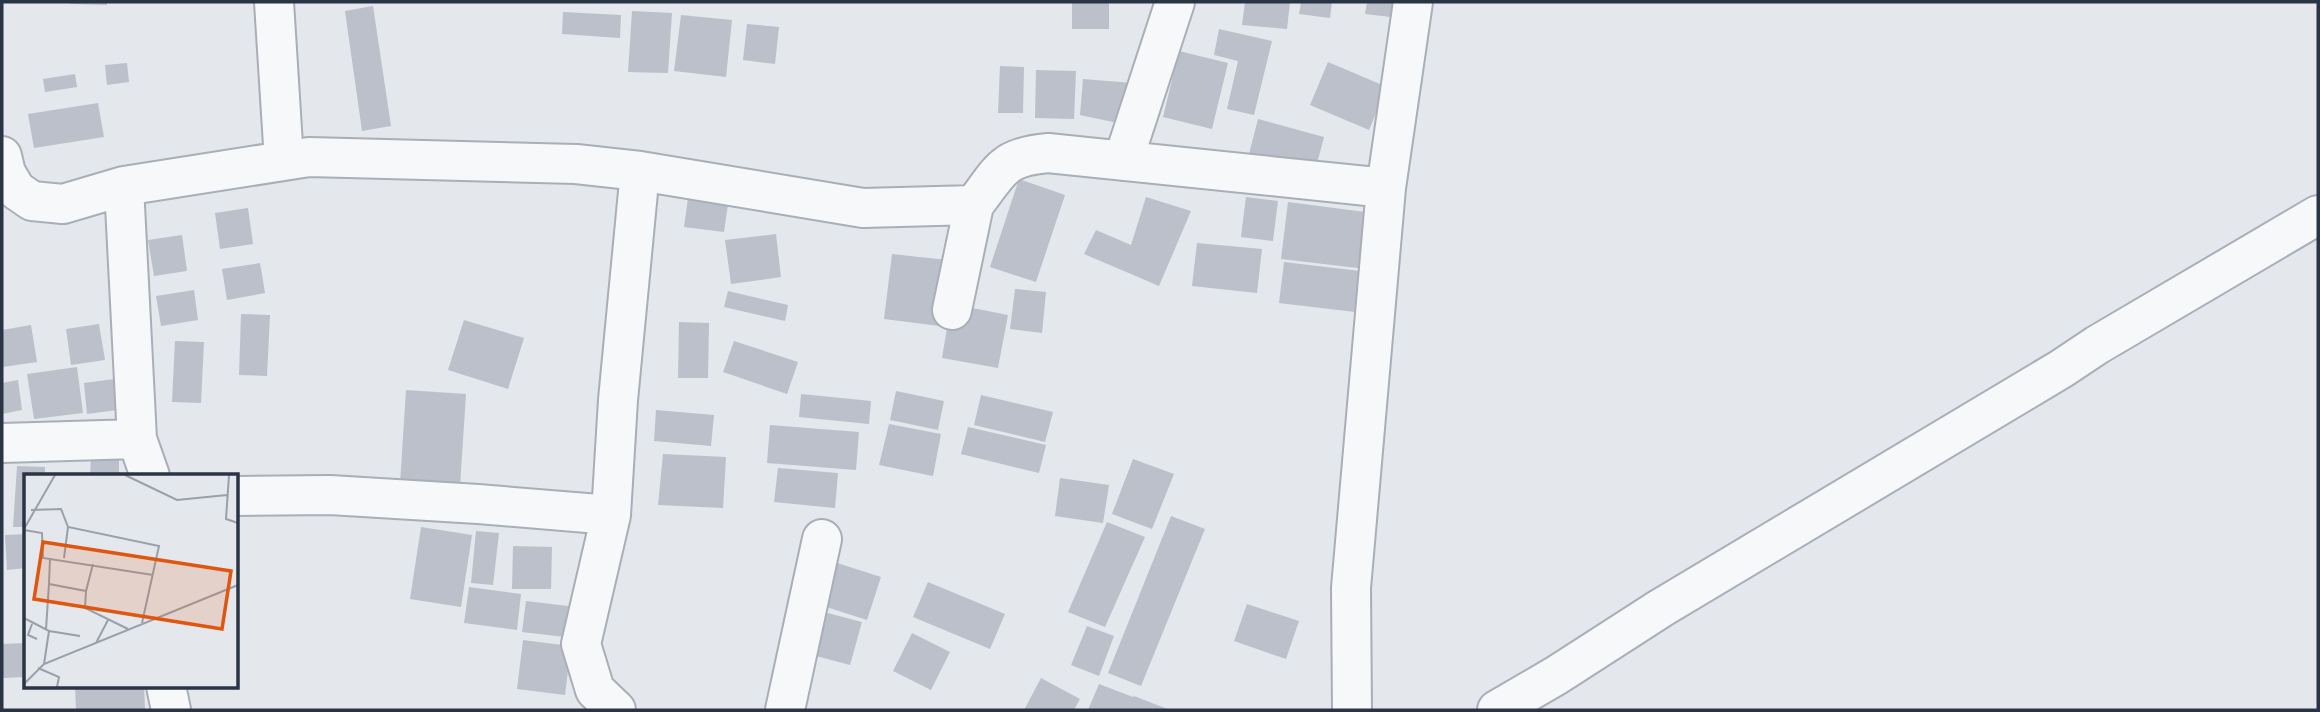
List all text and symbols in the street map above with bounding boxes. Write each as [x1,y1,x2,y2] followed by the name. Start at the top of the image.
[24,474,238,688] inset map

